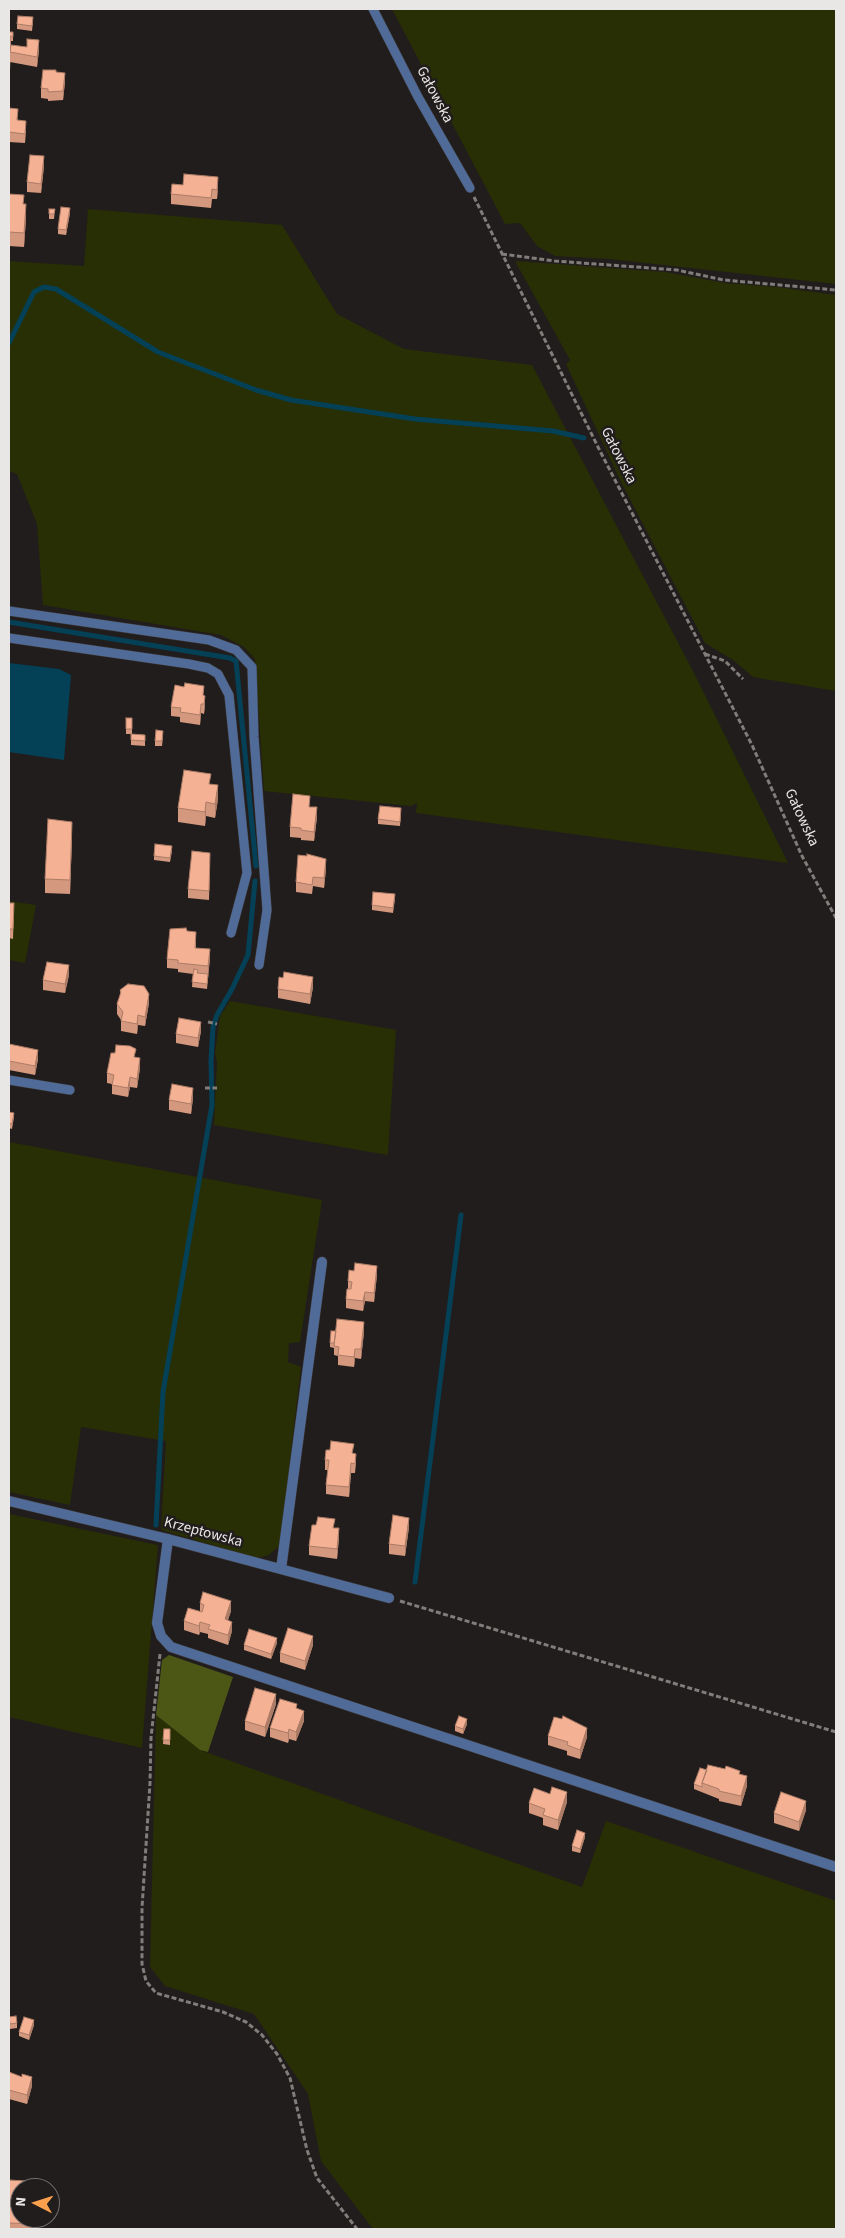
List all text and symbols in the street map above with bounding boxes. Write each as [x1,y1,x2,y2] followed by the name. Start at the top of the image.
[412,64,456,126] street label: Gałowska
[596,425,640,487] street label: Gałowska
[780,786,822,850] street label: Gałowska
[162,1514,244,1552] street label: Krzeptowska
[10,2178,60,2228] north arrow
[11,2196,31,2207] text: N

